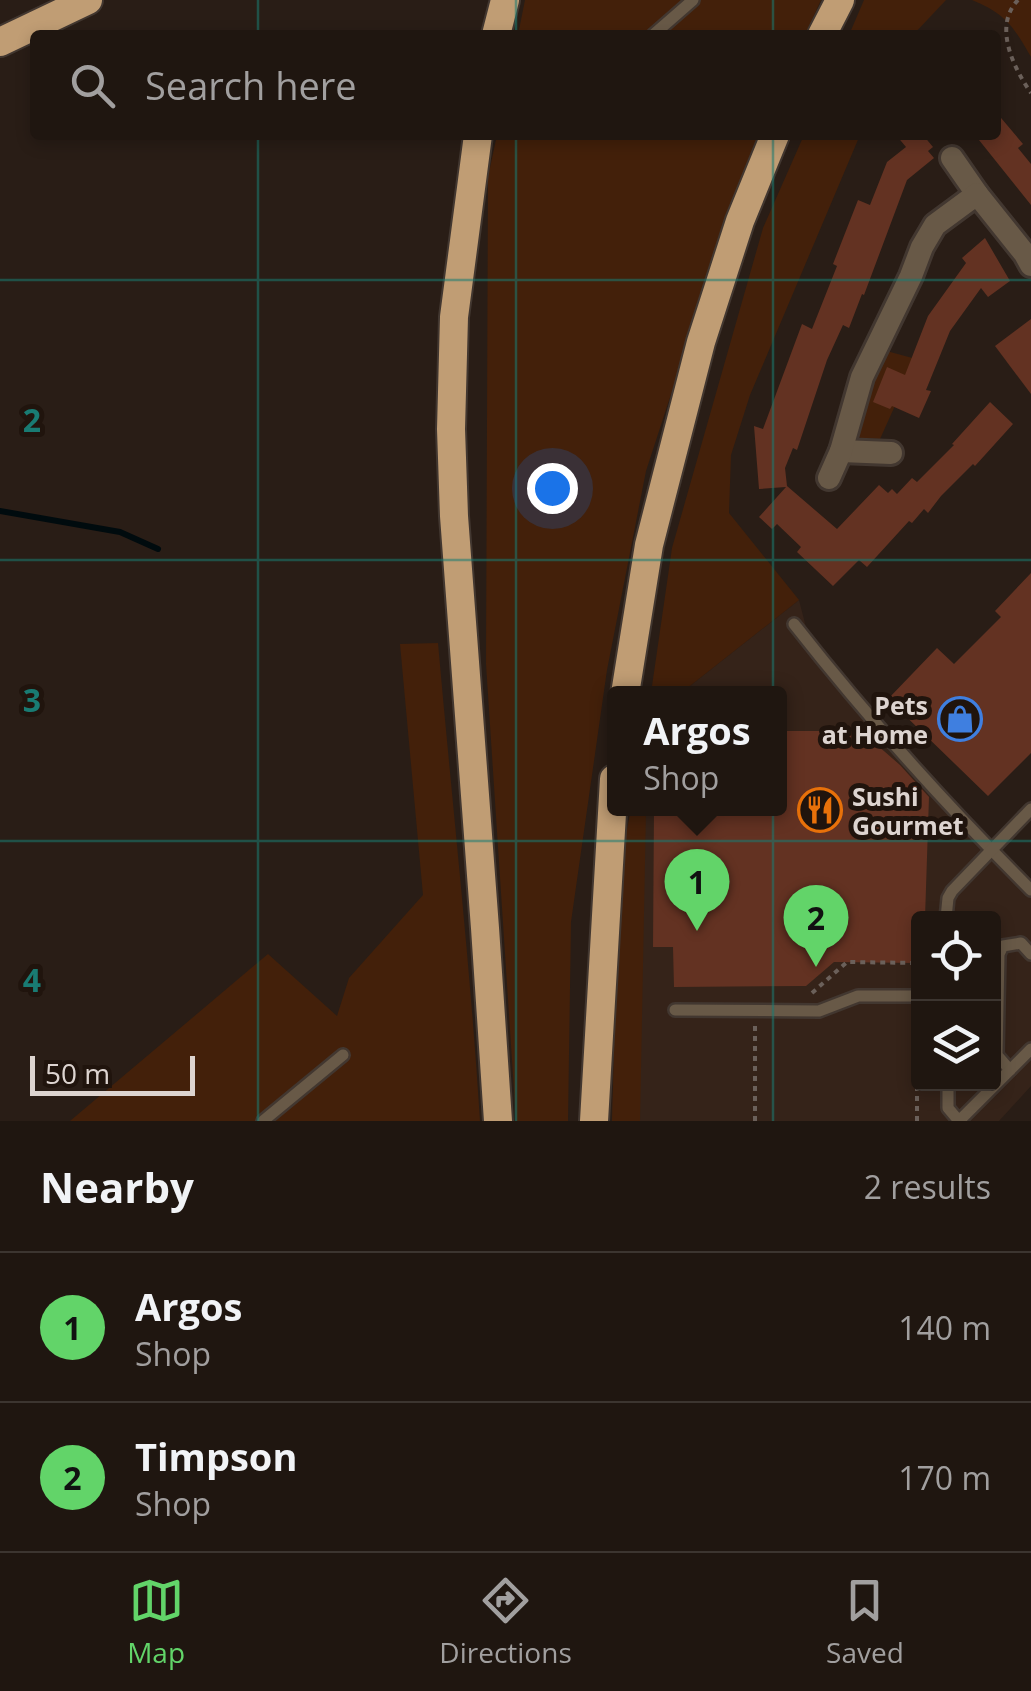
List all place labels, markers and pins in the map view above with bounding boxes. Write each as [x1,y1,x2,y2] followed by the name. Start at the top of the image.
[822,688,928,751] place label: Pets at Home
[937,696,983,742] shop icon: Pets at Home
[852,779,964,842] place label: Sushi Gourmet
[797,787,843,833] restaurant icon: Sushi Gourmet
[664,848,730,931] pin: 1
[784,884,848,967] pin: 2

